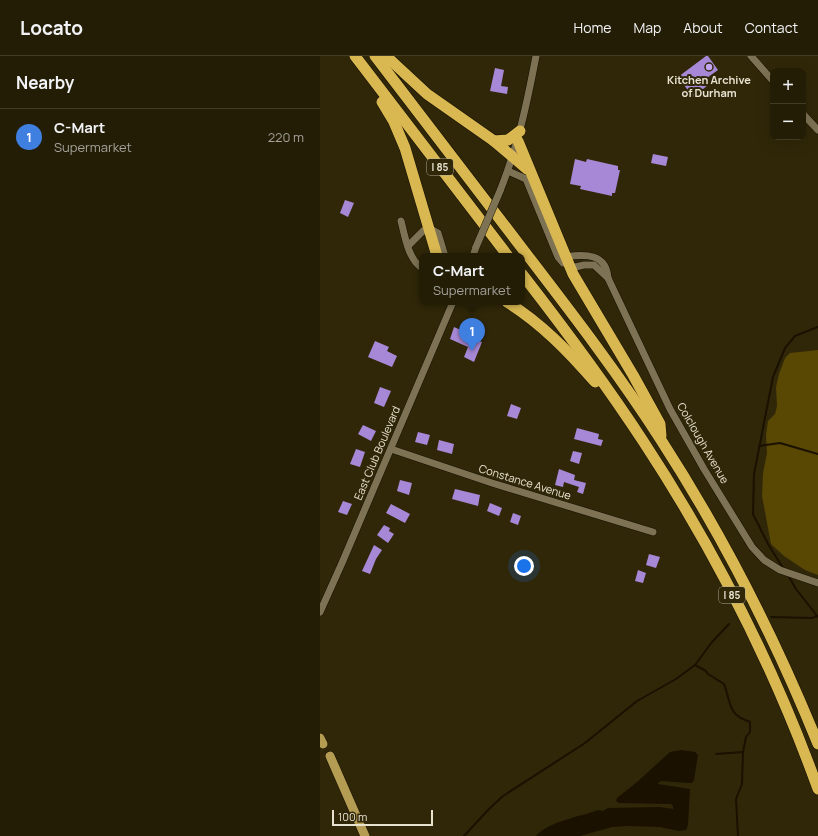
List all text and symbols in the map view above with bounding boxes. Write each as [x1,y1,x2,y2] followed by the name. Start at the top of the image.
[20,15,83,41] text: Locato
[574,18,611,37] text: Home
[633,18,661,37] text: Map
[683,18,723,37] text: About
[745,18,798,37] text: Contact
[704,62,714,72] marker: Kitchen Archive of Durham
[770,68,806,140] map controls
[770,68,806,104] button: +
[16,71,74,94] text: Nearby
[667,72,751,100] place label: Kitchen Archive of Durham
[770,104,806,140] button: −
[54,117,105,138] text: C-Mart
[26,128,32,146] text: 1
[268,128,304,146] text: 220 m
[54,138,132,156] text: Supermarket
[427,159,453,175] road number: I 85
[419,253,525,305] popup
[433,260,484,281] text: C-Mart
[433,281,511,299] text: Supermarket
[459,318,485,351] pin: 1
[674,399,733,487] street label: Colclough Avenue
[350,403,403,502] street label: East Club Boulevard
[477,460,574,503] street label: Constance Avenue
[514,556,534,576] your location
[719,587,745,603] road number: I 85
[332,808,433,827] scale bar
[338,809,367,824] text: 100 m

